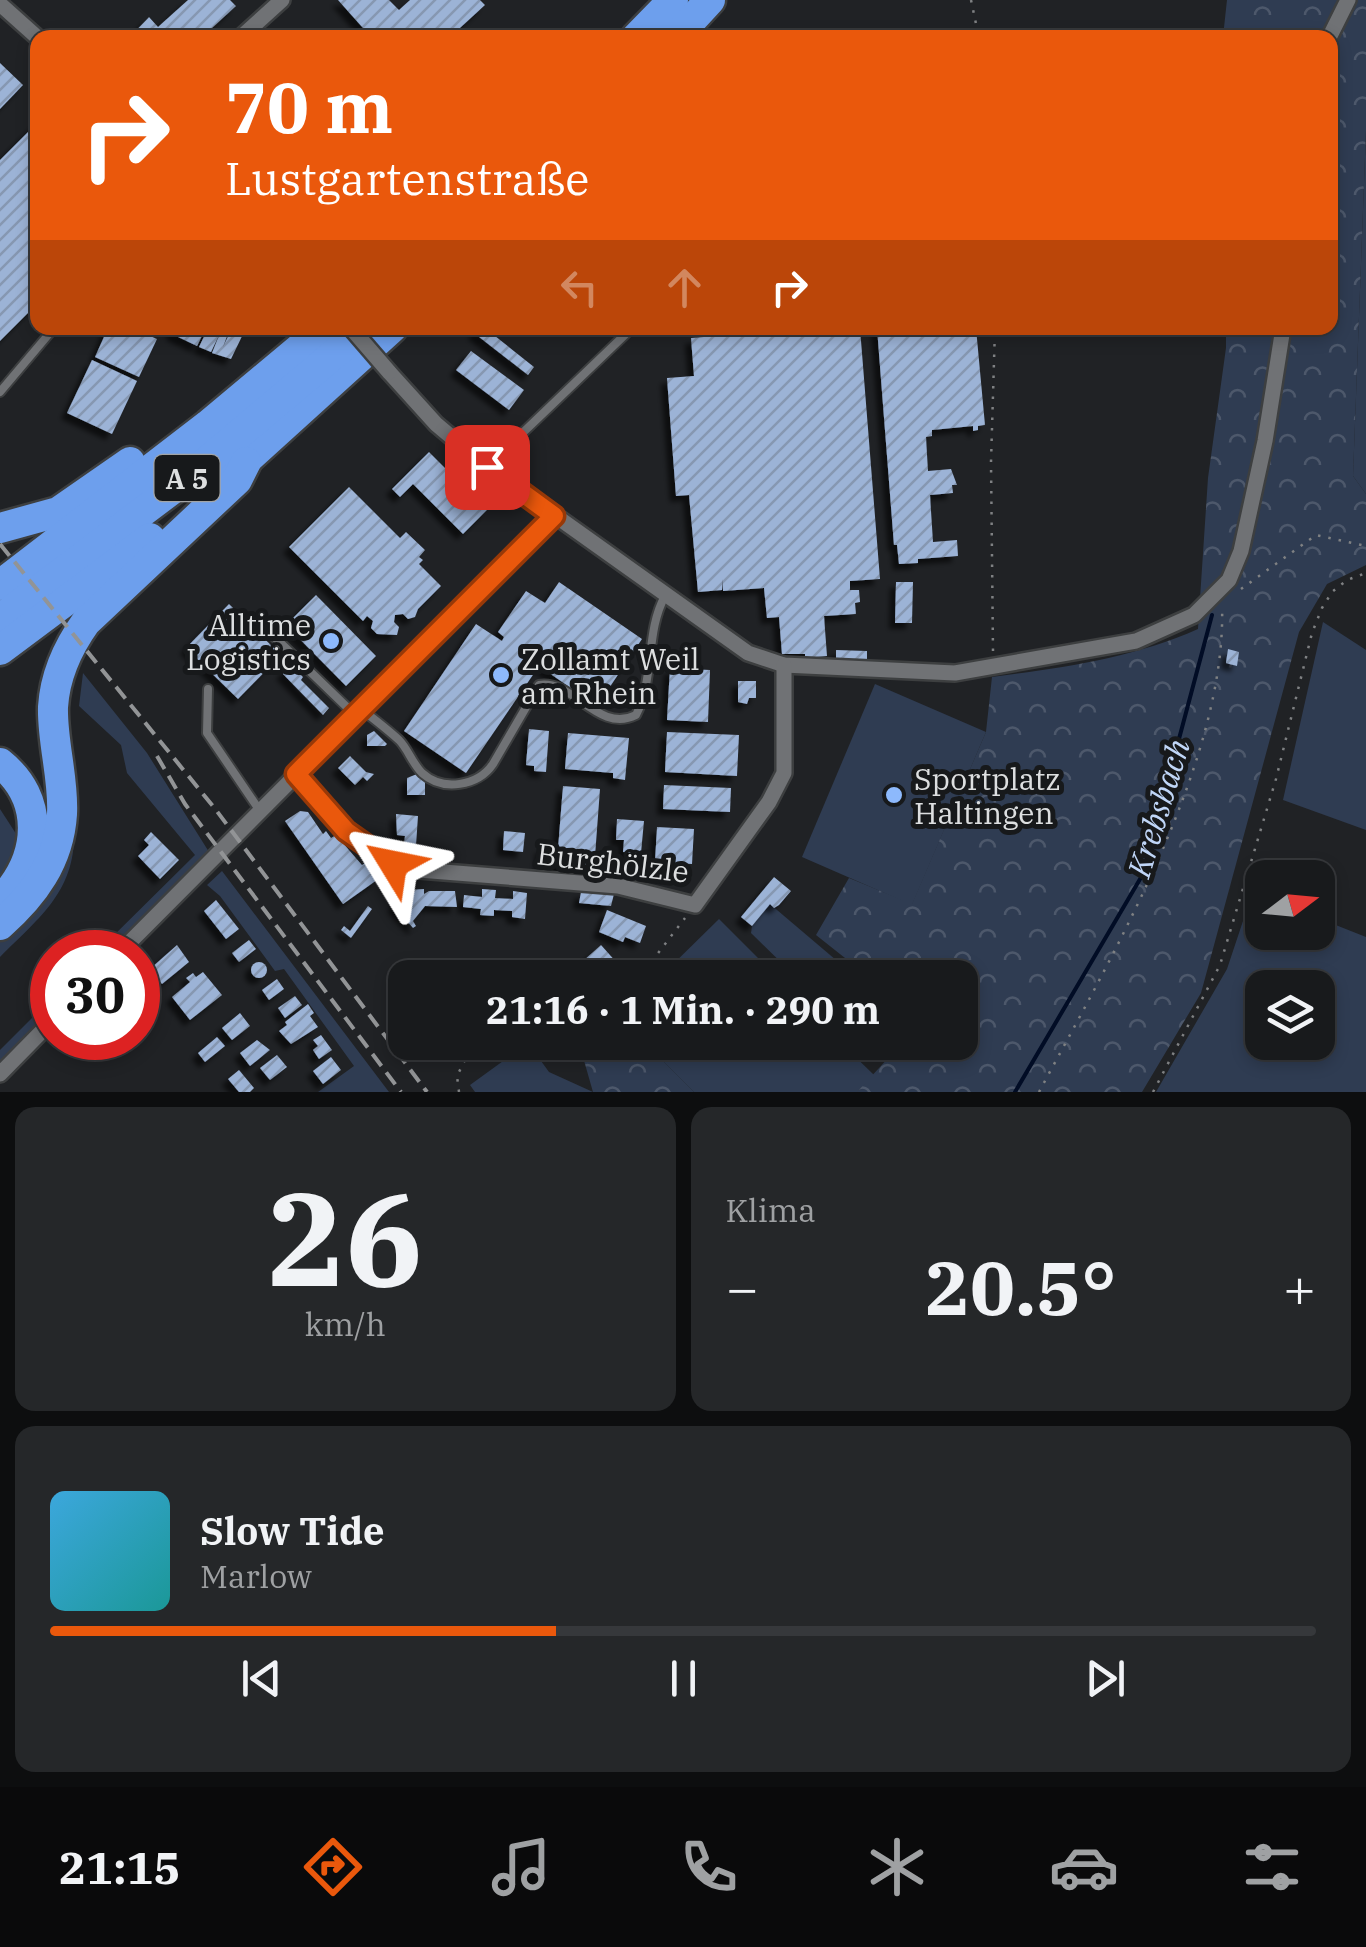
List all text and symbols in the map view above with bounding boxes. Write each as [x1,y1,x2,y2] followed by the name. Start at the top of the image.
[225,61,393,152] text: 70 m
[60,70,190,200] icon: right
[225,149,589,207] text: Lustgartenstraße
[552,260,607,315] icon: left
[657,260,712,315] icon: ahead
[762,260,817,315] icon: right
[445,425,530,510] pin
[460,440,515,495] icon: arrive
[154,455,220,501] road number: A 5
[186,605,311,678] place label: Alltime Logistics
[320,630,342,652] marker: Alltime Logistics
[521,639,700,712] place label: Zollamt Weil am Rhein
[490,664,512,686] marker: Zollamt Weil am Rhein
[1117,733,1199,883] water label: Krebsbach
[914,759,1061,832] place label: Sportplatz Haltingen
[883,784,905,806] marker: Sportplatz Haltingen
[341,812,445,916] position arrow
[535,833,691,891] street label: Burghölzle
[1245,860,1335,950] north arrow
[1245,860,1335,1060] map controls
[30,930,160,1060] speed limit sign: 30
[1245,970,1335,1060] button: layers
[486,985,880,1034] text: 21:16 · 1 Min. · 290 m
[267,1153,423,1322] text: 26
[726,1189,816,1231] text: Klima
[925,1238,1116,1336] text: 20.5°
[726,1252,759,1323] text: −
[1283,1252,1316,1323] text: +
[305,1303,386,1345] text: km/h
[200,1506,385,1555] text: Slow Tide
[200,1555,312,1597] text: Marlow
[234,1651,289,1706] icon: previous
[656,1651,711,1706] icon: pause
[1078,1651,1133,1706] icon: next
[298,1832,368,1902] icon: directions
[486,1832,556,1902] icon: music
[674,1832,744,1902] icon: phone
[862,1832,932,1902] icon: climate
[1049,1832,1119,1902] icon: car
[1237,1832,1307,1902] icon: filters
[59,1838,181,1896] text: 21:15

